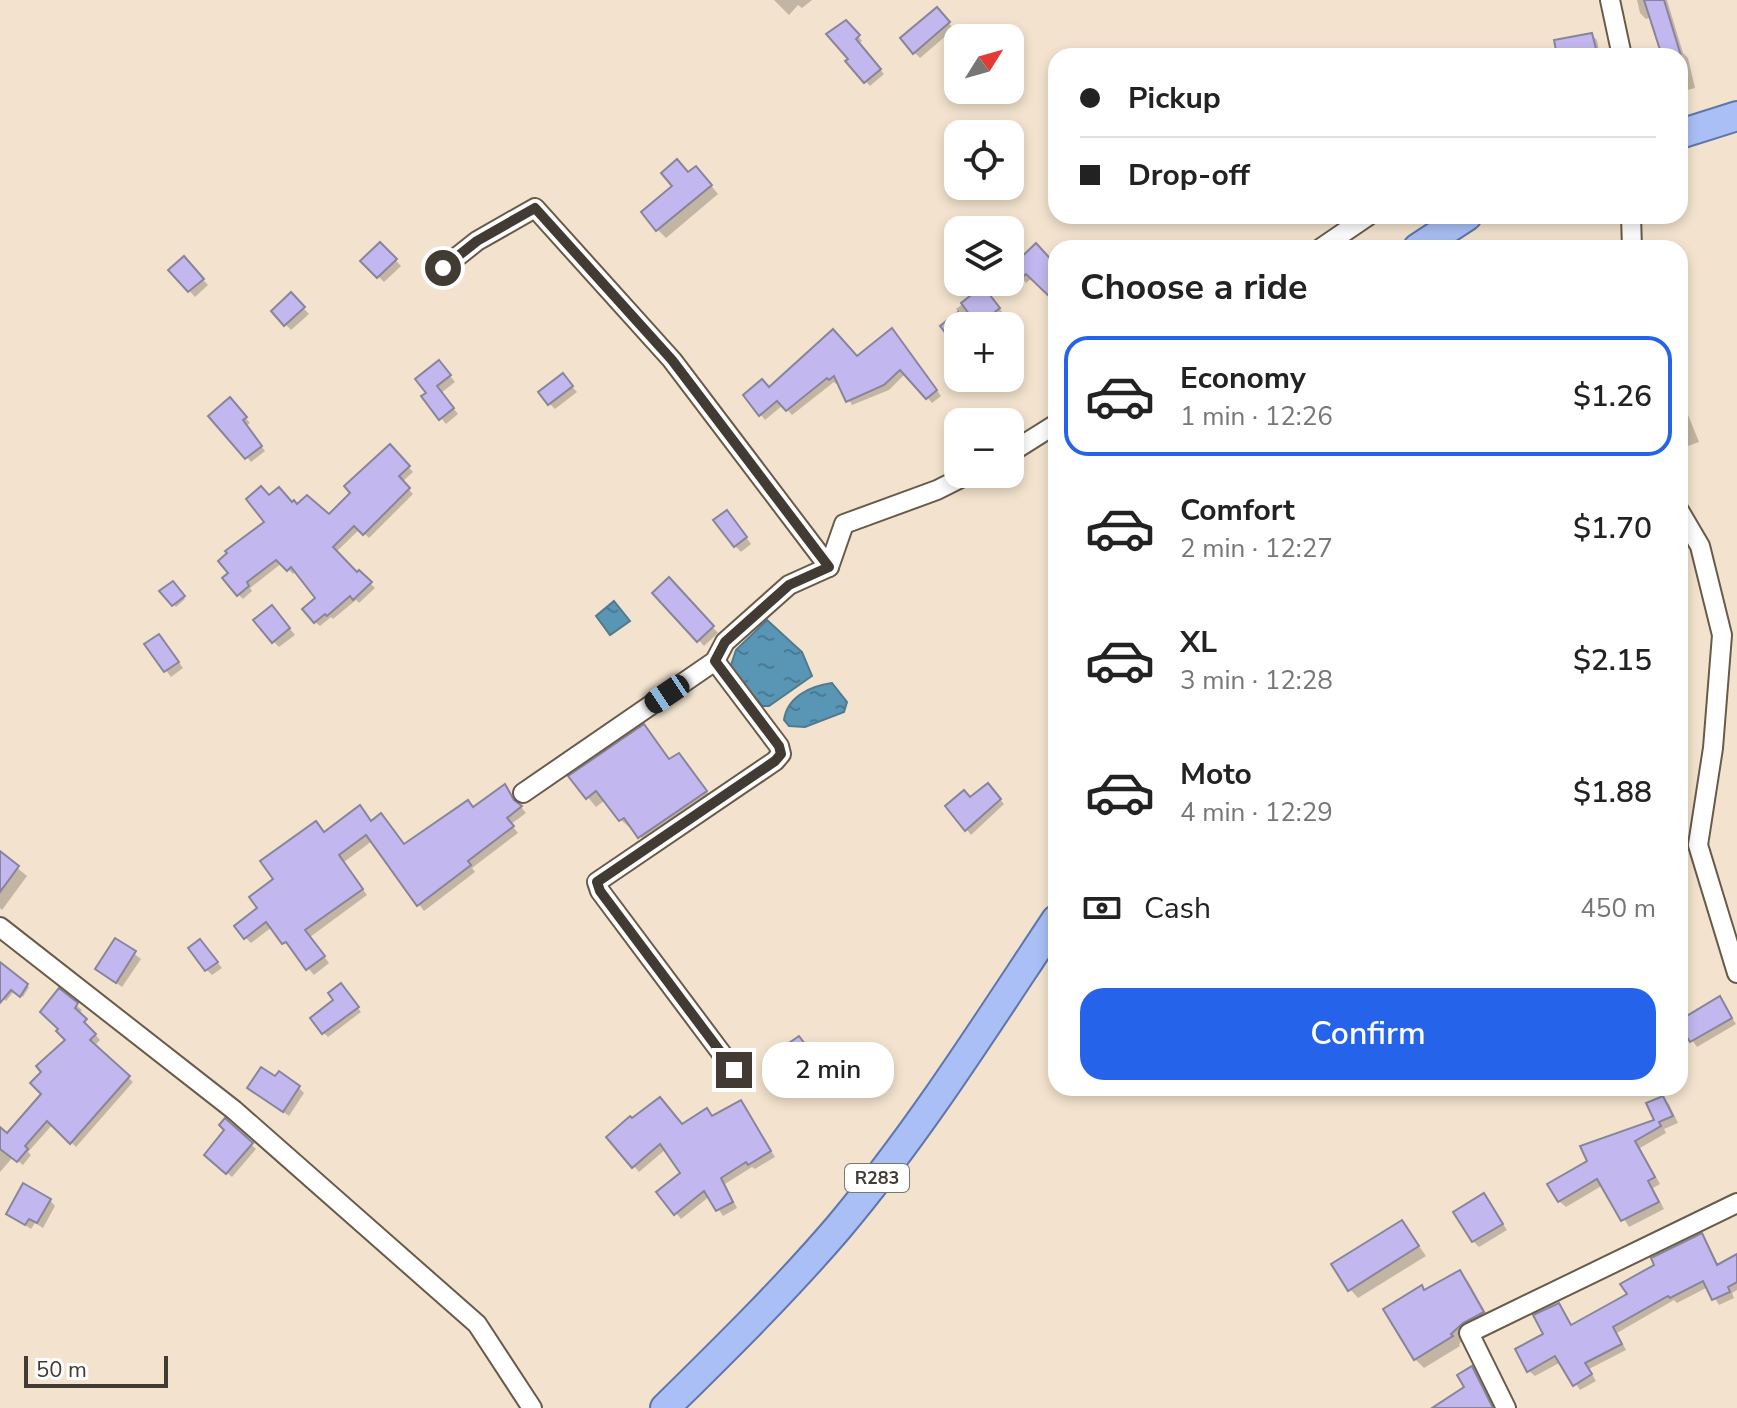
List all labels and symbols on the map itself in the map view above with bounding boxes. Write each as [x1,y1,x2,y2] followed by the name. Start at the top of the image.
[944,24,1024,104] north arrow
[425,250,461,286] route start
[640,671,694,717] car
[762,1042,894,1098] callout: 2 min
[716,1052,752,1088] route end
[845,1164,909,1192] road number: R283
[24,1352,168,1388] scale bar

